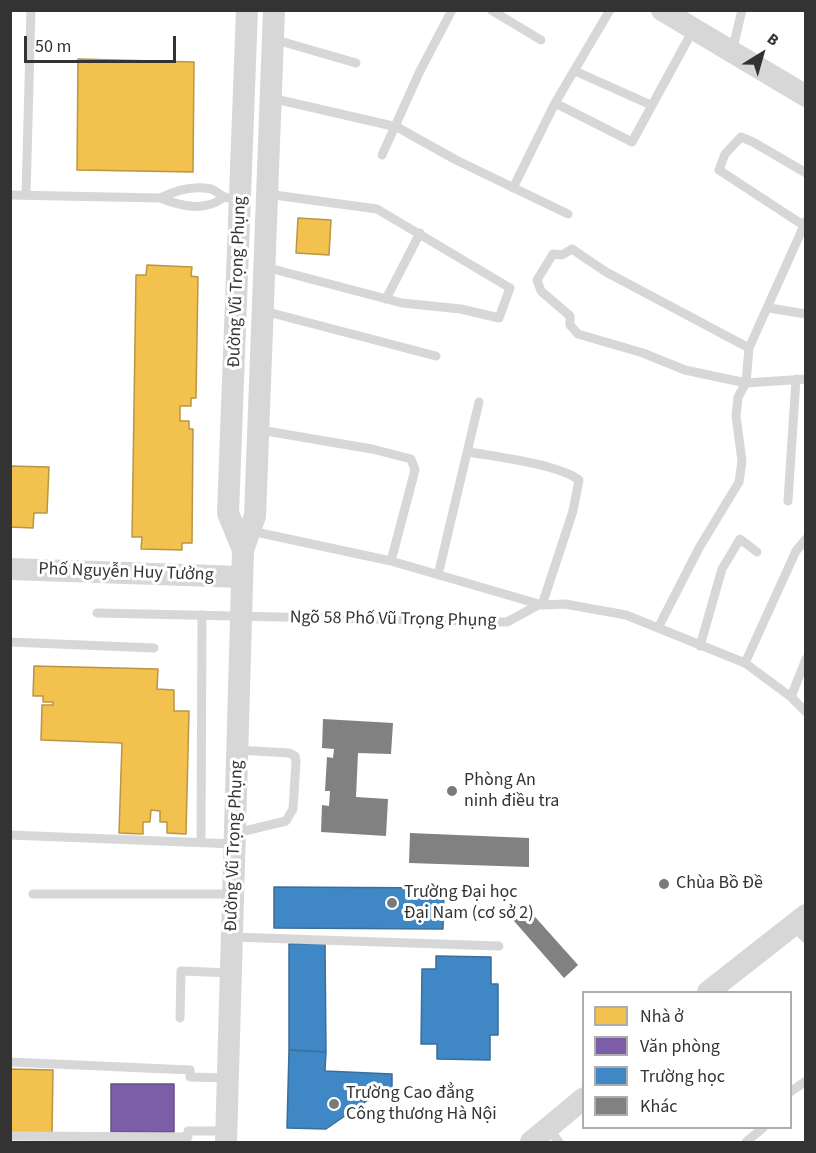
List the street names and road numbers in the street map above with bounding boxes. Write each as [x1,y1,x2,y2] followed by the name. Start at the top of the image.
[224,196,252,368] street label: Đường Vũ Trọng Phụng
[38,559,214,587] street label: Phố Nguyễn Huy Tưởng
[290,607,496,633] street label: Ngõ 58 Phố Vũ Trọng Phụng
[221,760,249,932] street label: Đường Vũ Trọng Phụng

